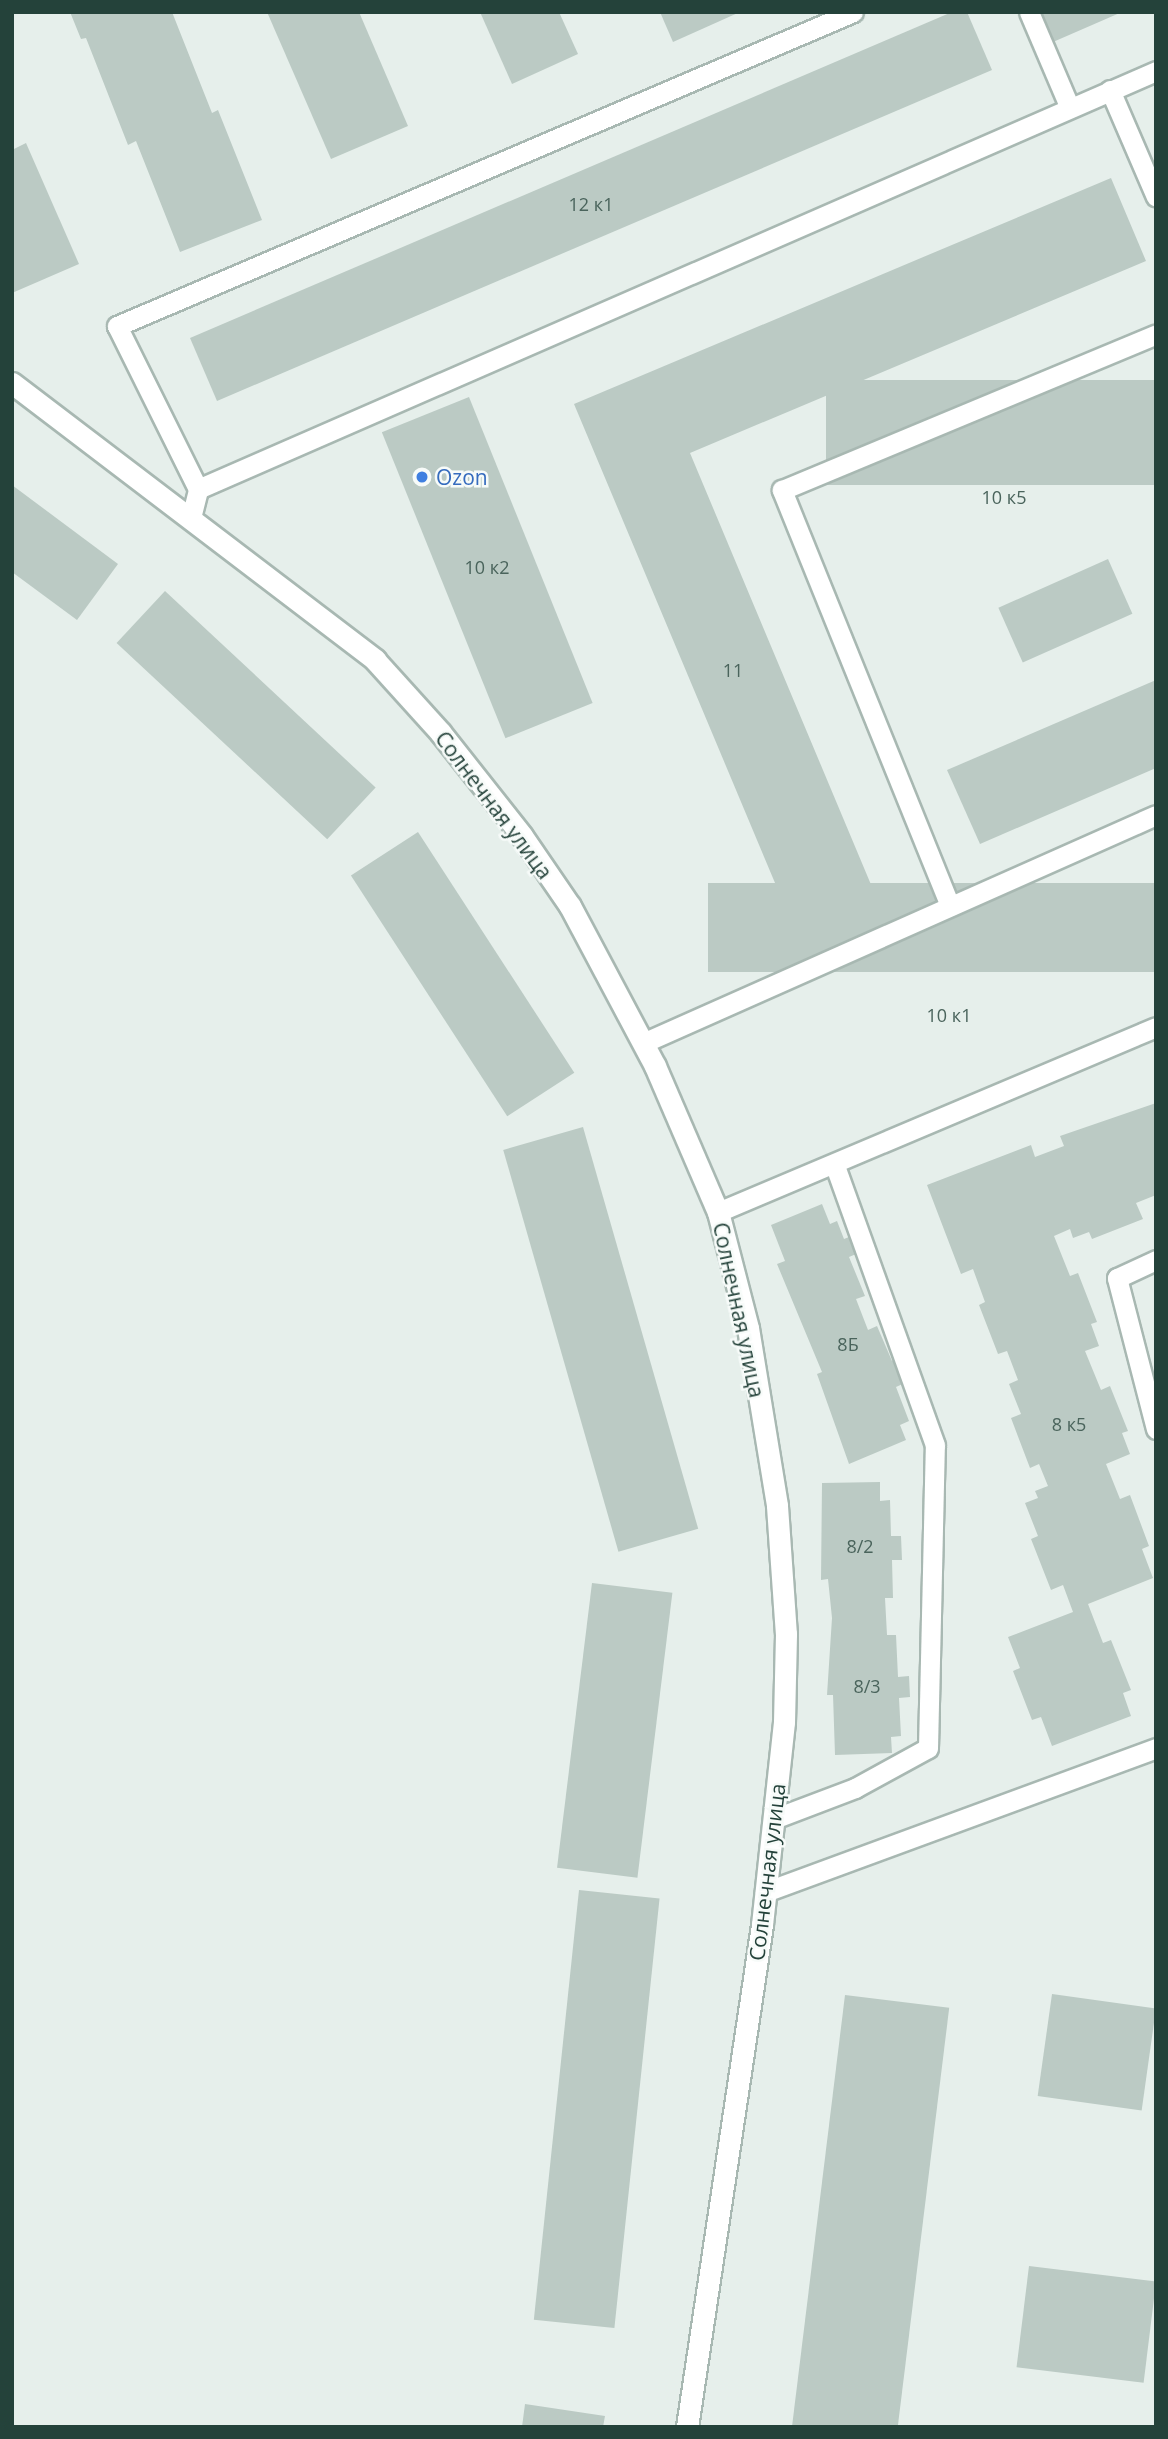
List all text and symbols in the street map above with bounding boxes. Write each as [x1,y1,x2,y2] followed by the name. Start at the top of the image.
[569,193,613,215] house number: 12 к1
[436,464,488,490] place label: Ozon
[414,469,430,485] marker: Ozon
[982,486,1026,508] house number: 10 к5
[465,556,509,578] house number: 10 к2
[723,659,743,681] house number: 11
[430,726,558,884] street label: Солнечная улица
[927,1004,971,1026] house number: 10 к1
[708,1220,770,1400] street label: Солнечная улица
[837,1333,859,1355] house number: 8Б
[1052,1413,1086,1435] house number: 8 к5
[846,1535,874,1557] house number: 8/2
[853,1675,881,1697] house number: 8/3
[744,1782,790,1962] street label: Солнечная улица

